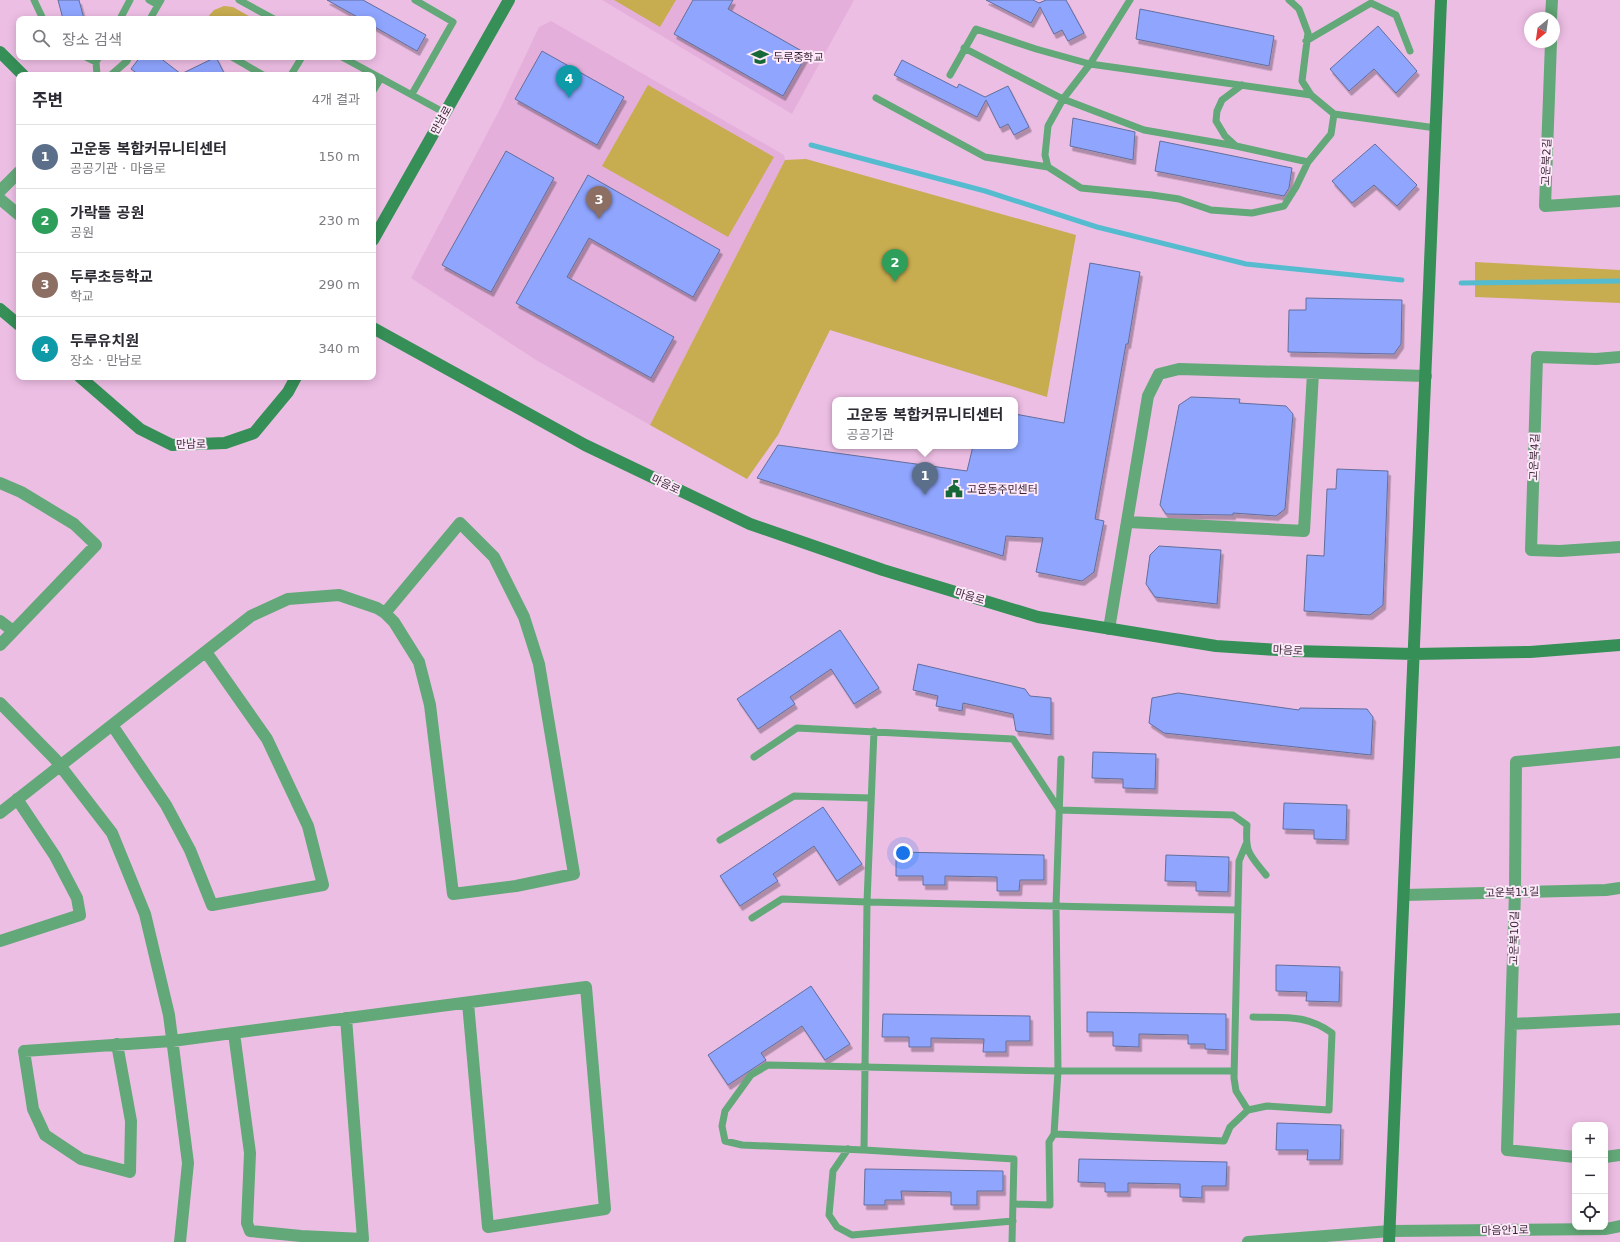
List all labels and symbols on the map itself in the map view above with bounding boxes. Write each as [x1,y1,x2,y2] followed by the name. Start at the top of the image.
[1524,12,1560,48] north arrow
[750,47,770,67] school or university icon: 두루중학교
[773,51,824,64] place label: 두루중학교
[556,65,582,98] pin: 4
[428,104,454,137] street label: 만남로
[1539,138,1554,186] street label: 고운북2길
[586,186,612,219] pin: 3
[882,249,908,282] pin: 2
[1527,433,1542,481] street label: 고운북4길
[176,438,206,451] street label: 만남로
[912,462,938,495] pin: 1
[649,472,682,497] street label: 마음로
[944,479,964,499] public building icon: 고운동주민센터
[967,483,1038,496] place label: 고운동주민센터
[953,586,986,607] street label: 마음로
[1272,643,1303,658] street label: 마음로
[893,843,913,863] your location
[1485,885,1539,900] street label: 고운북11길
[1508,911,1521,965] street label: 고운북10길
[1481,1224,1529,1237] street label: 마음안1로

